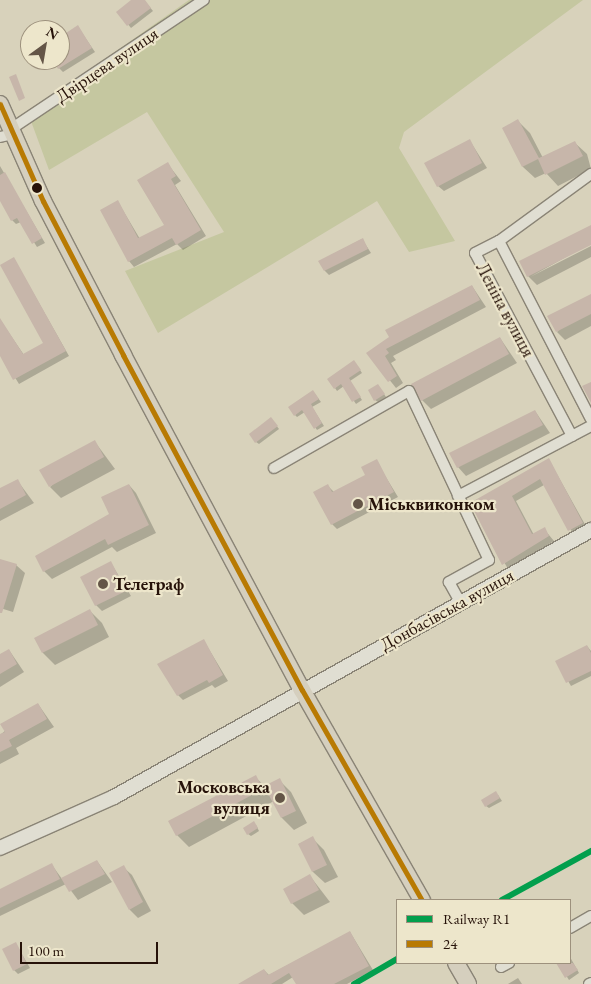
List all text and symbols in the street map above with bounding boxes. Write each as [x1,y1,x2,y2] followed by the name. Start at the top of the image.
[20,20,70,70] north arrow
[43,22,62,44] text: N
[52,23,162,107] street label: Двірцева вулиця
[32,183,42,193] unlabelled marker
[471,259,539,361] street label: Леніна вулиця
[368,493,495,515] place label: Міськвиконком
[352,498,364,510] marker: Міськвиконком
[377,564,517,656] street label: Донбасівська вулиця
[113,573,184,595] place label: Телеграф
[97,578,109,590] marker: Телеграф
[177,777,270,820] place label: Московська вулиця
[274,792,286,804] marker: Московська вулиця
[396,899,571,964] legend
[443,909,510,928] text: Railway R1
[22,932,160,964] scale bar
[443,934,457,953] text: 24
[28,941,64,960] text: 100 m

